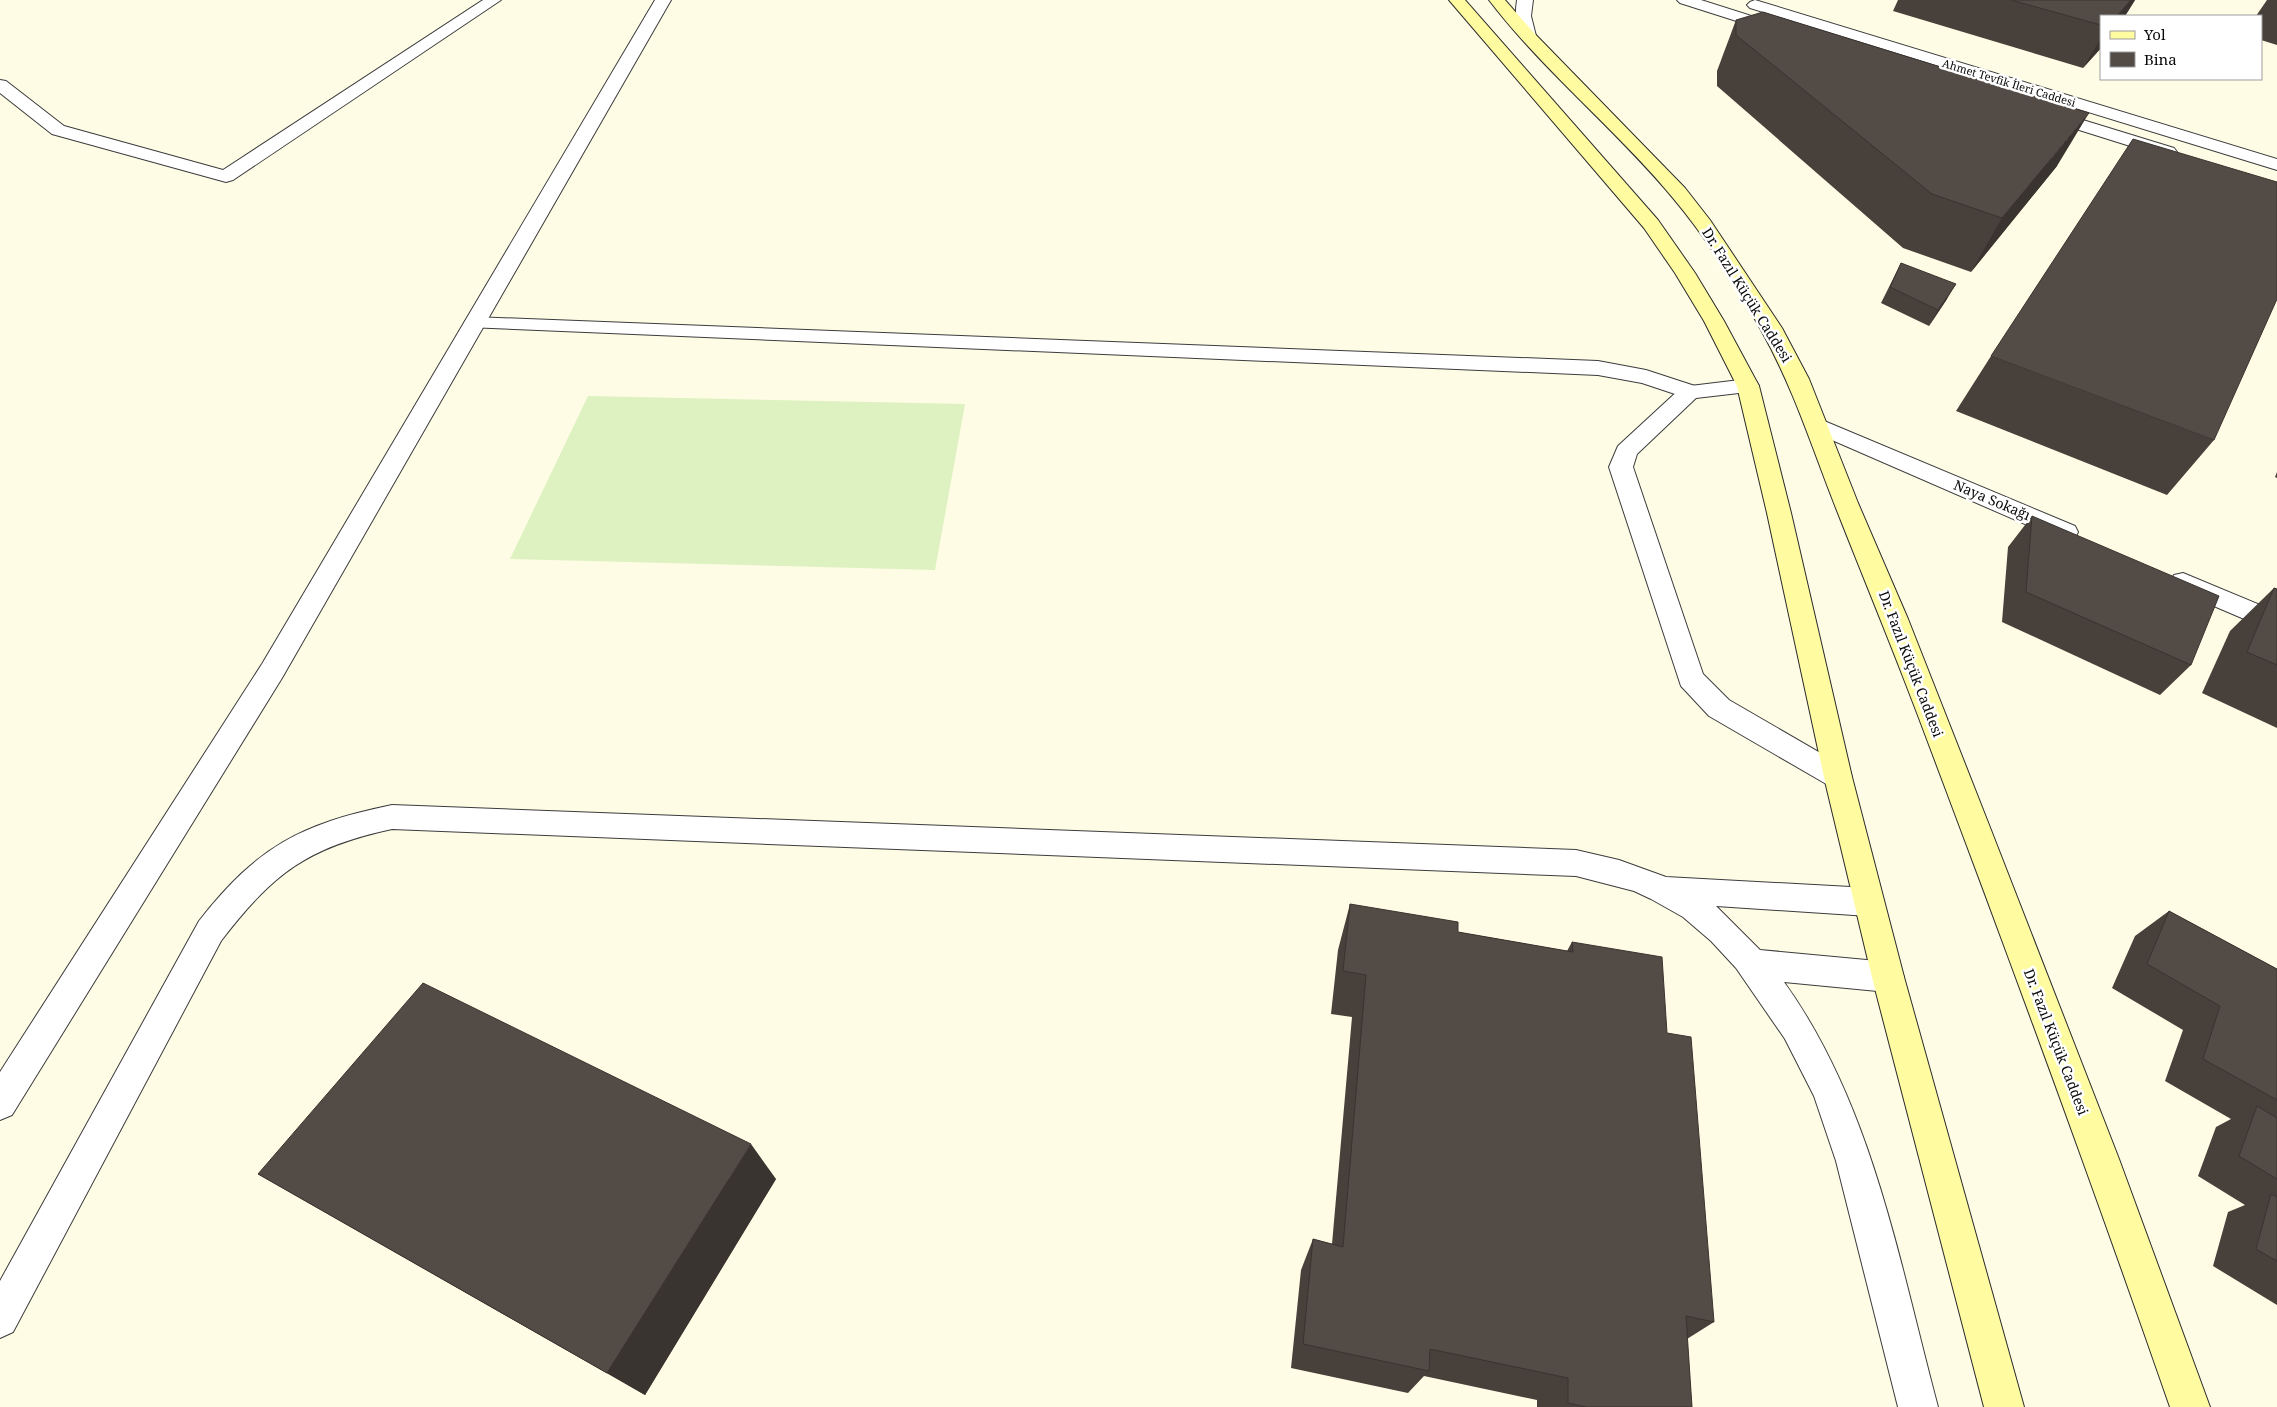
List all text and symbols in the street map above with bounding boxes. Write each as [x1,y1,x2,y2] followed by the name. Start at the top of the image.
[2100,15,2262,80] legend
[2143,24,2166,44] text: Yol
[2144,49,2177,69] text: Bina
[1941,55,2078,110] street label: Ahmet Tevfik İleri Caddesi
[1698,224,1797,366] street label: Dr. Fazıl Küçük Caddesi
[1951,475,2034,524] street label: Naya Sokağı
[1875,588,1948,740] street label: Dr. Fazıl Küçük Caddesi
[2020,966,2093,1118] street label: Dr. Fazıl Küçük Caddesi

